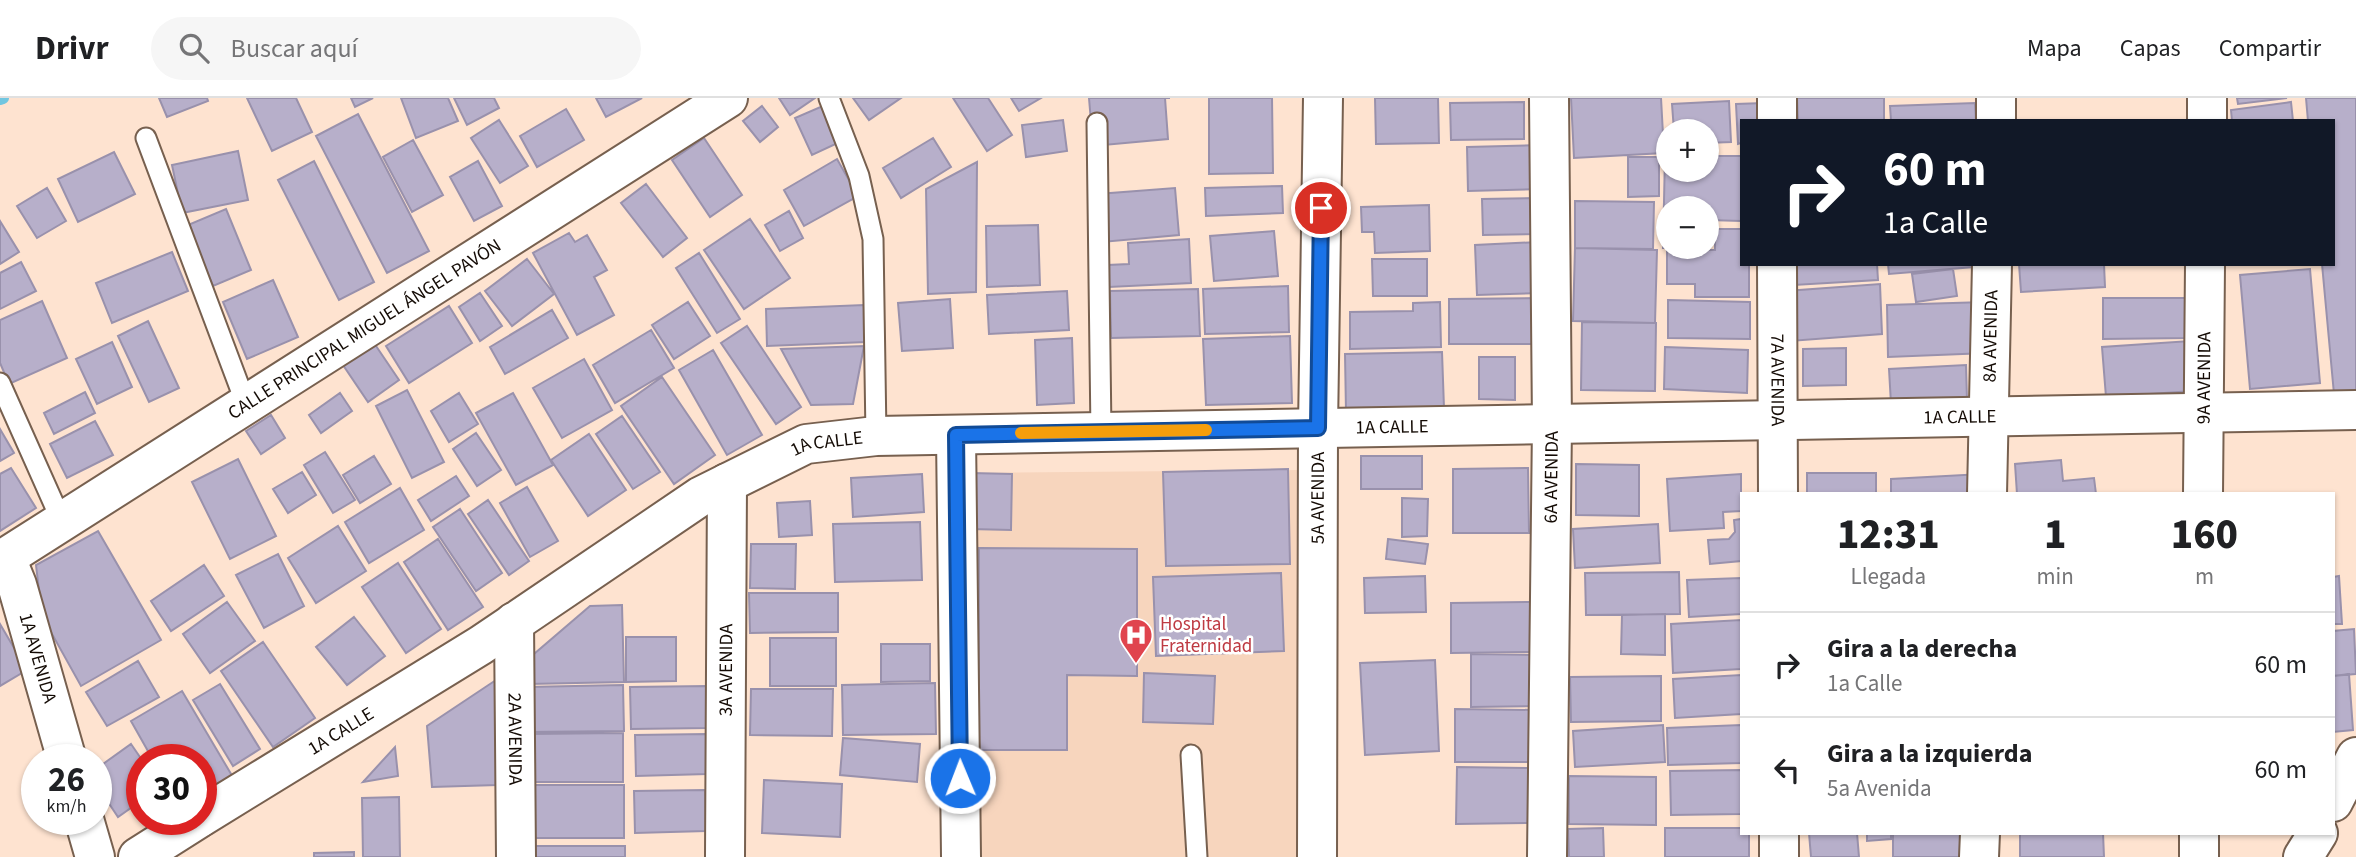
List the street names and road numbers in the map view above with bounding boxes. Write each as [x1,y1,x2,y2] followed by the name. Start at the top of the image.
[223,232,506,426] street label: CALLE PRINCIPAL MIGUEL ÁNGEL PAVÓN
[1976,289,2005,383] street label: 8A AVENIDA
[2190,331,2218,424] street label: 9A AVENIDA
[1764,334,1791,427] street label: 7A AVENIDA
[1923,403,1997,431] street label: 1A CALLE
[1355,413,1429,441] street label: 1A CALLE
[786,424,864,463] street label: 1A CALLE
[1537,430,1565,523] street label: 6A AVENIDA
[1304,451,1331,544] street label: 5A AVENIDA
[12,610,64,707] street label: 1A AVENIDA
[712,623,740,716] street label: 3A AVENIDA
[501,693,529,786] street label: 2A AVENIDA
[302,700,379,762] street label: 1A CALLE

